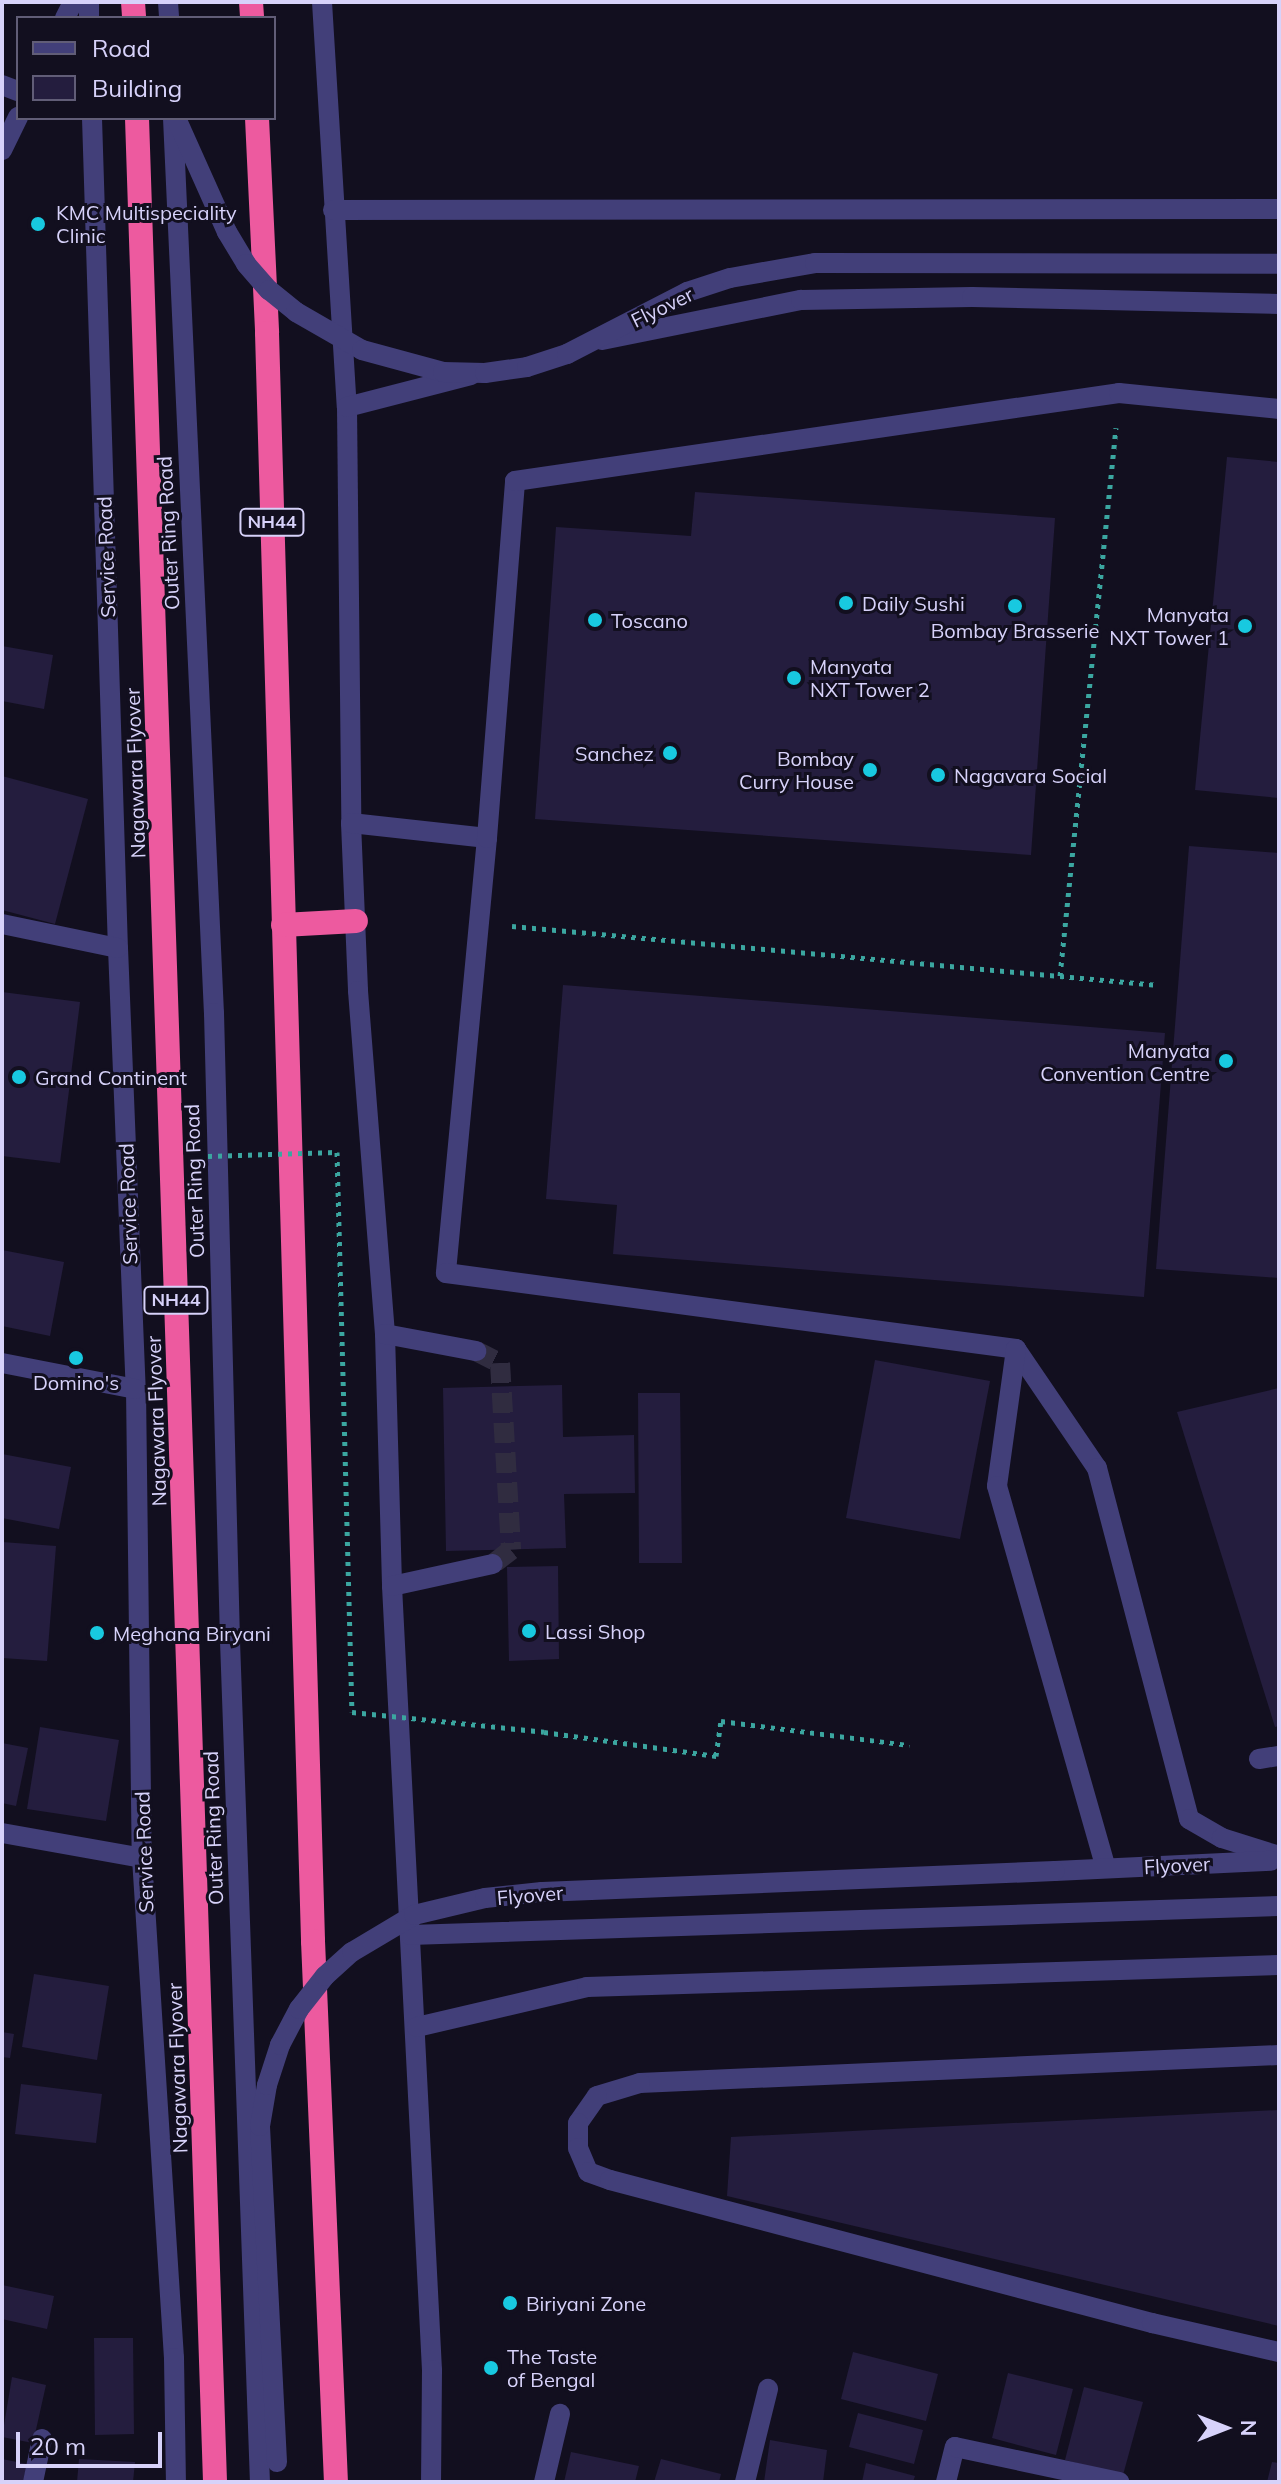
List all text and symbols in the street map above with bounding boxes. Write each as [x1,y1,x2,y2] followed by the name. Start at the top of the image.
[16,16,276,120] legend
[92,33,151,63] text: Road
[92,73,182,103] text: Building
[56,200,237,247] place label: KMC Multispeciality Clinic
[27,213,49,235] marker: KMC Multispeciality Clinic
[627,282,697,332] street label: Flyover
[152,456,184,610] street label: Outer Ring Road
[92,496,120,618] street label: Service Road
[238,508,306,536] road number: NH44
[862,591,965,615] place label: Daily Sushi
[837,594,855,612] marker: Daily Sushi
[1006,597,1024,615] marker: Bombay Brasserie
[1109,602,1229,649] place label: Manyata NXT Tower 1
[611,608,688,632] place label: Toscano
[586,611,604,629] marker: Toscano
[1236,617,1254,635] marker: Manyata NXT Tower 1
[931,618,1099,642] place label: Bombay Brasserie
[810,654,930,701] place label: Manyata NXT Tower 2
[785,669,803,687] marker: Manyata NXT Tower 2
[120,687,150,859] street label: Nagawara Flyover
[575,741,654,765] place label: Sanchez
[661,744,679,762] marker: Sanchez
[739,746,854,793] place label: Bombay Curry House
[861,761,879,779] marker: Bombay Curry House
[954,763,1107,787] place label: Nagavara Social
[929,766,947,784] marker: Nagavara Social
[1040,1038,1210,1085] place label: Manyata Convention Centre
[1217,1052,1235,1070] marker: Manyata Convention Centre
[35,1065,187,1089] place label: Grand Continent
[10,1068,28,1086] marker: Grand Continent
[179,1104,209,1258] street label: Outer Ring Road
[114,1143,142,1265] street label: Service Road
[142,1286,210,1314] road number: NH44
[141,1335,171,1507] street label: Nagawara Flyover
[67,1349,85,1367] marker: Domino's
[33,1370,119,1394] place label: Domino's
[545,1619,645,1643] place label: Lassi Shop
[113,1621,271,1645] place label: Meghana Biryani
[520,1622,538,1640] marker: Lassi Shop
[88,1624,106,1642] marker: Meghana Biryani
[198,1751,228,1905] street label: Outer Ring Road
[130,1791,158,1913] street label: Service Road
[1143,1851,1211,1879] street label: Flyover
[496,1880,564,1910] street label: Flyover
[162,1982,192,2154] street label: Nagawara Flyover
[526,2291,646,2315] place label: Biriyani Zone
[501,2294,519,2312] marker: Biriyani Zone
[507,2344,597,2391] place label: The Taste of Bengal
[482,2359,500,2377] marker: The Taste of Bengal
[1185,2388,1265,2468] north arrow
[20,2416,166,2466] scale bar
[1235,2420,1263,2436] text: N
[30,2431,86,2461] text: 20 m

